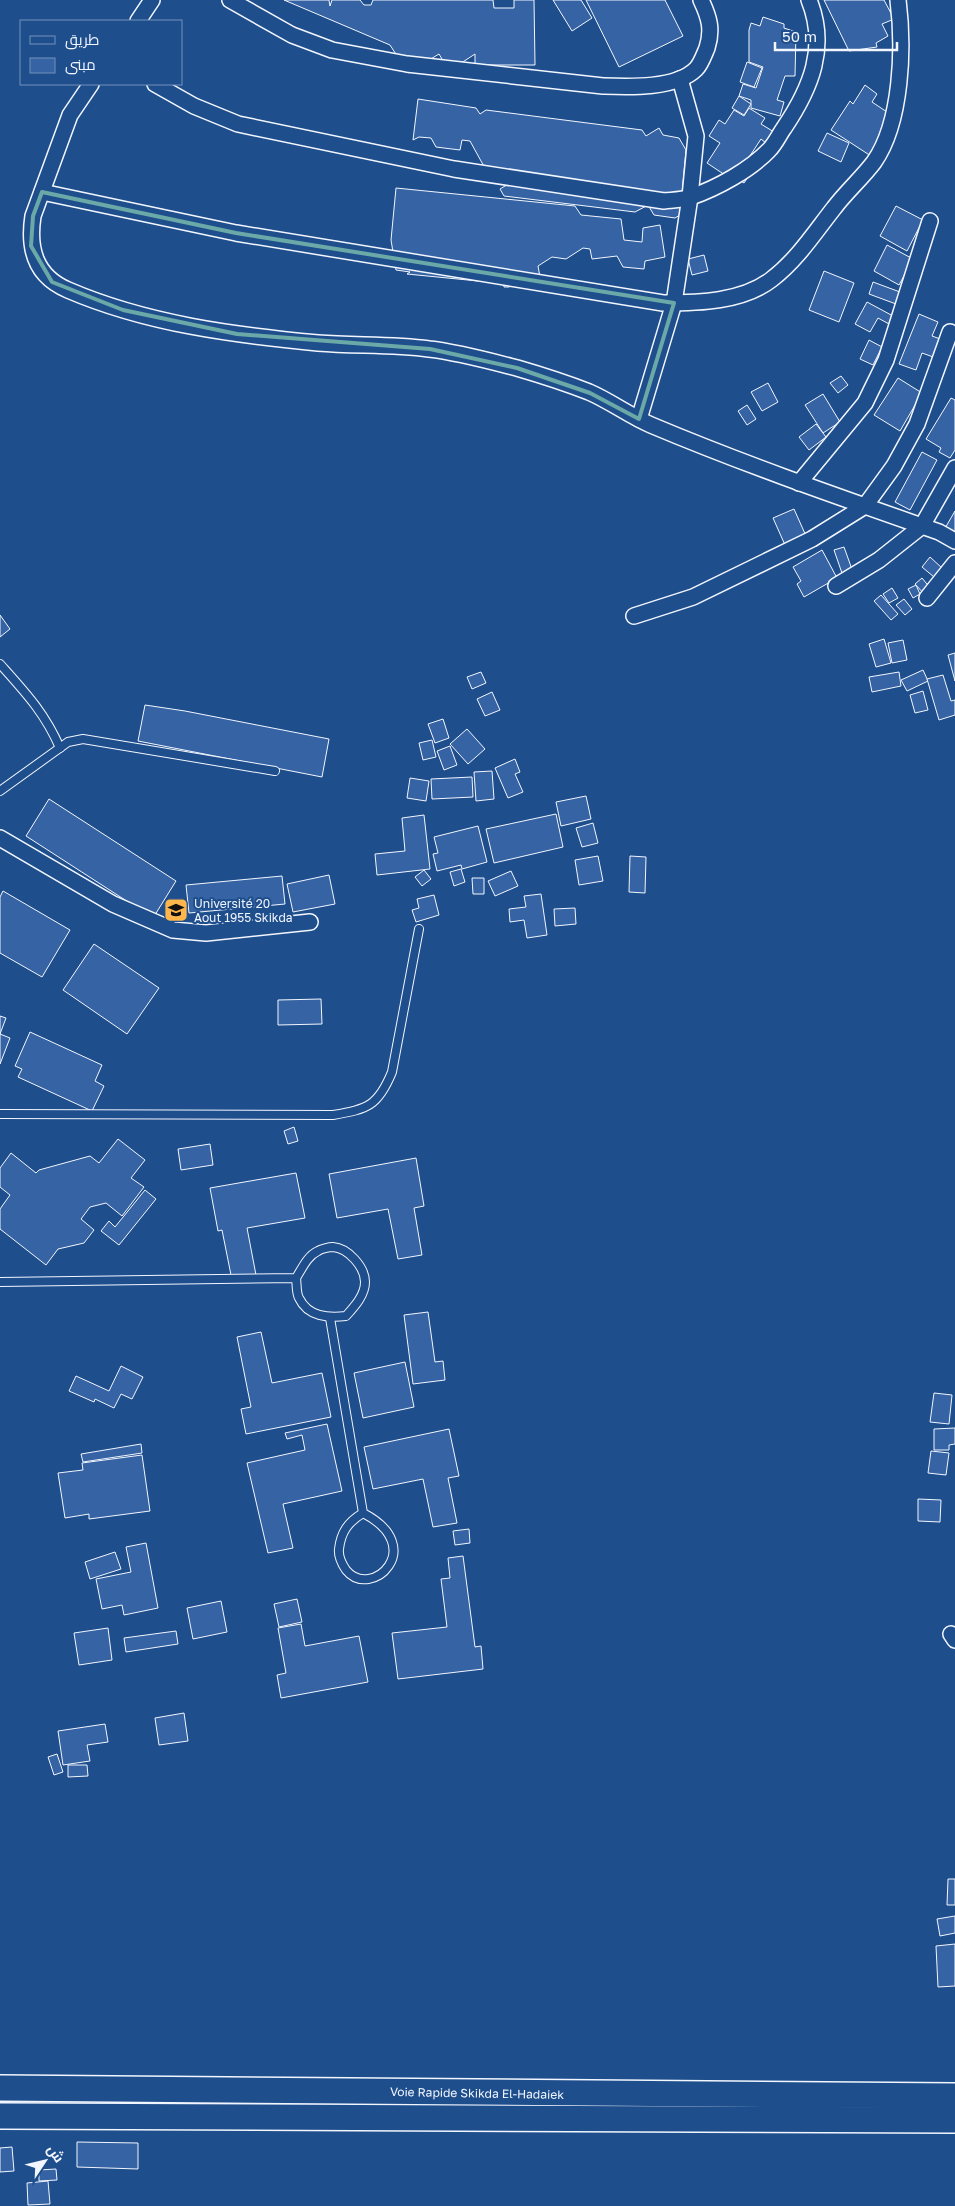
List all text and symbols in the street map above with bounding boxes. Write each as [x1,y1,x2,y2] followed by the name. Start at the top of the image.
[20,20,182,85] legend
[775,20,898,52] scale bar
[782,27,817,45] text: 50 m
[65,30,99,50] text: طريق
[65,55,96,75] text: مبنى
[194,896,293,925] place label: Université 20 Aout 1955 Skikda
[163,897,189,923] school or university icon: Université 20 Aout 1955 Skikda
[390,2084,564,2102] street label: Voie Rapide Skikda El-Hadaiek
[20,2136,70,2186] north arrow
[43,2141,68,2166] text: ش

